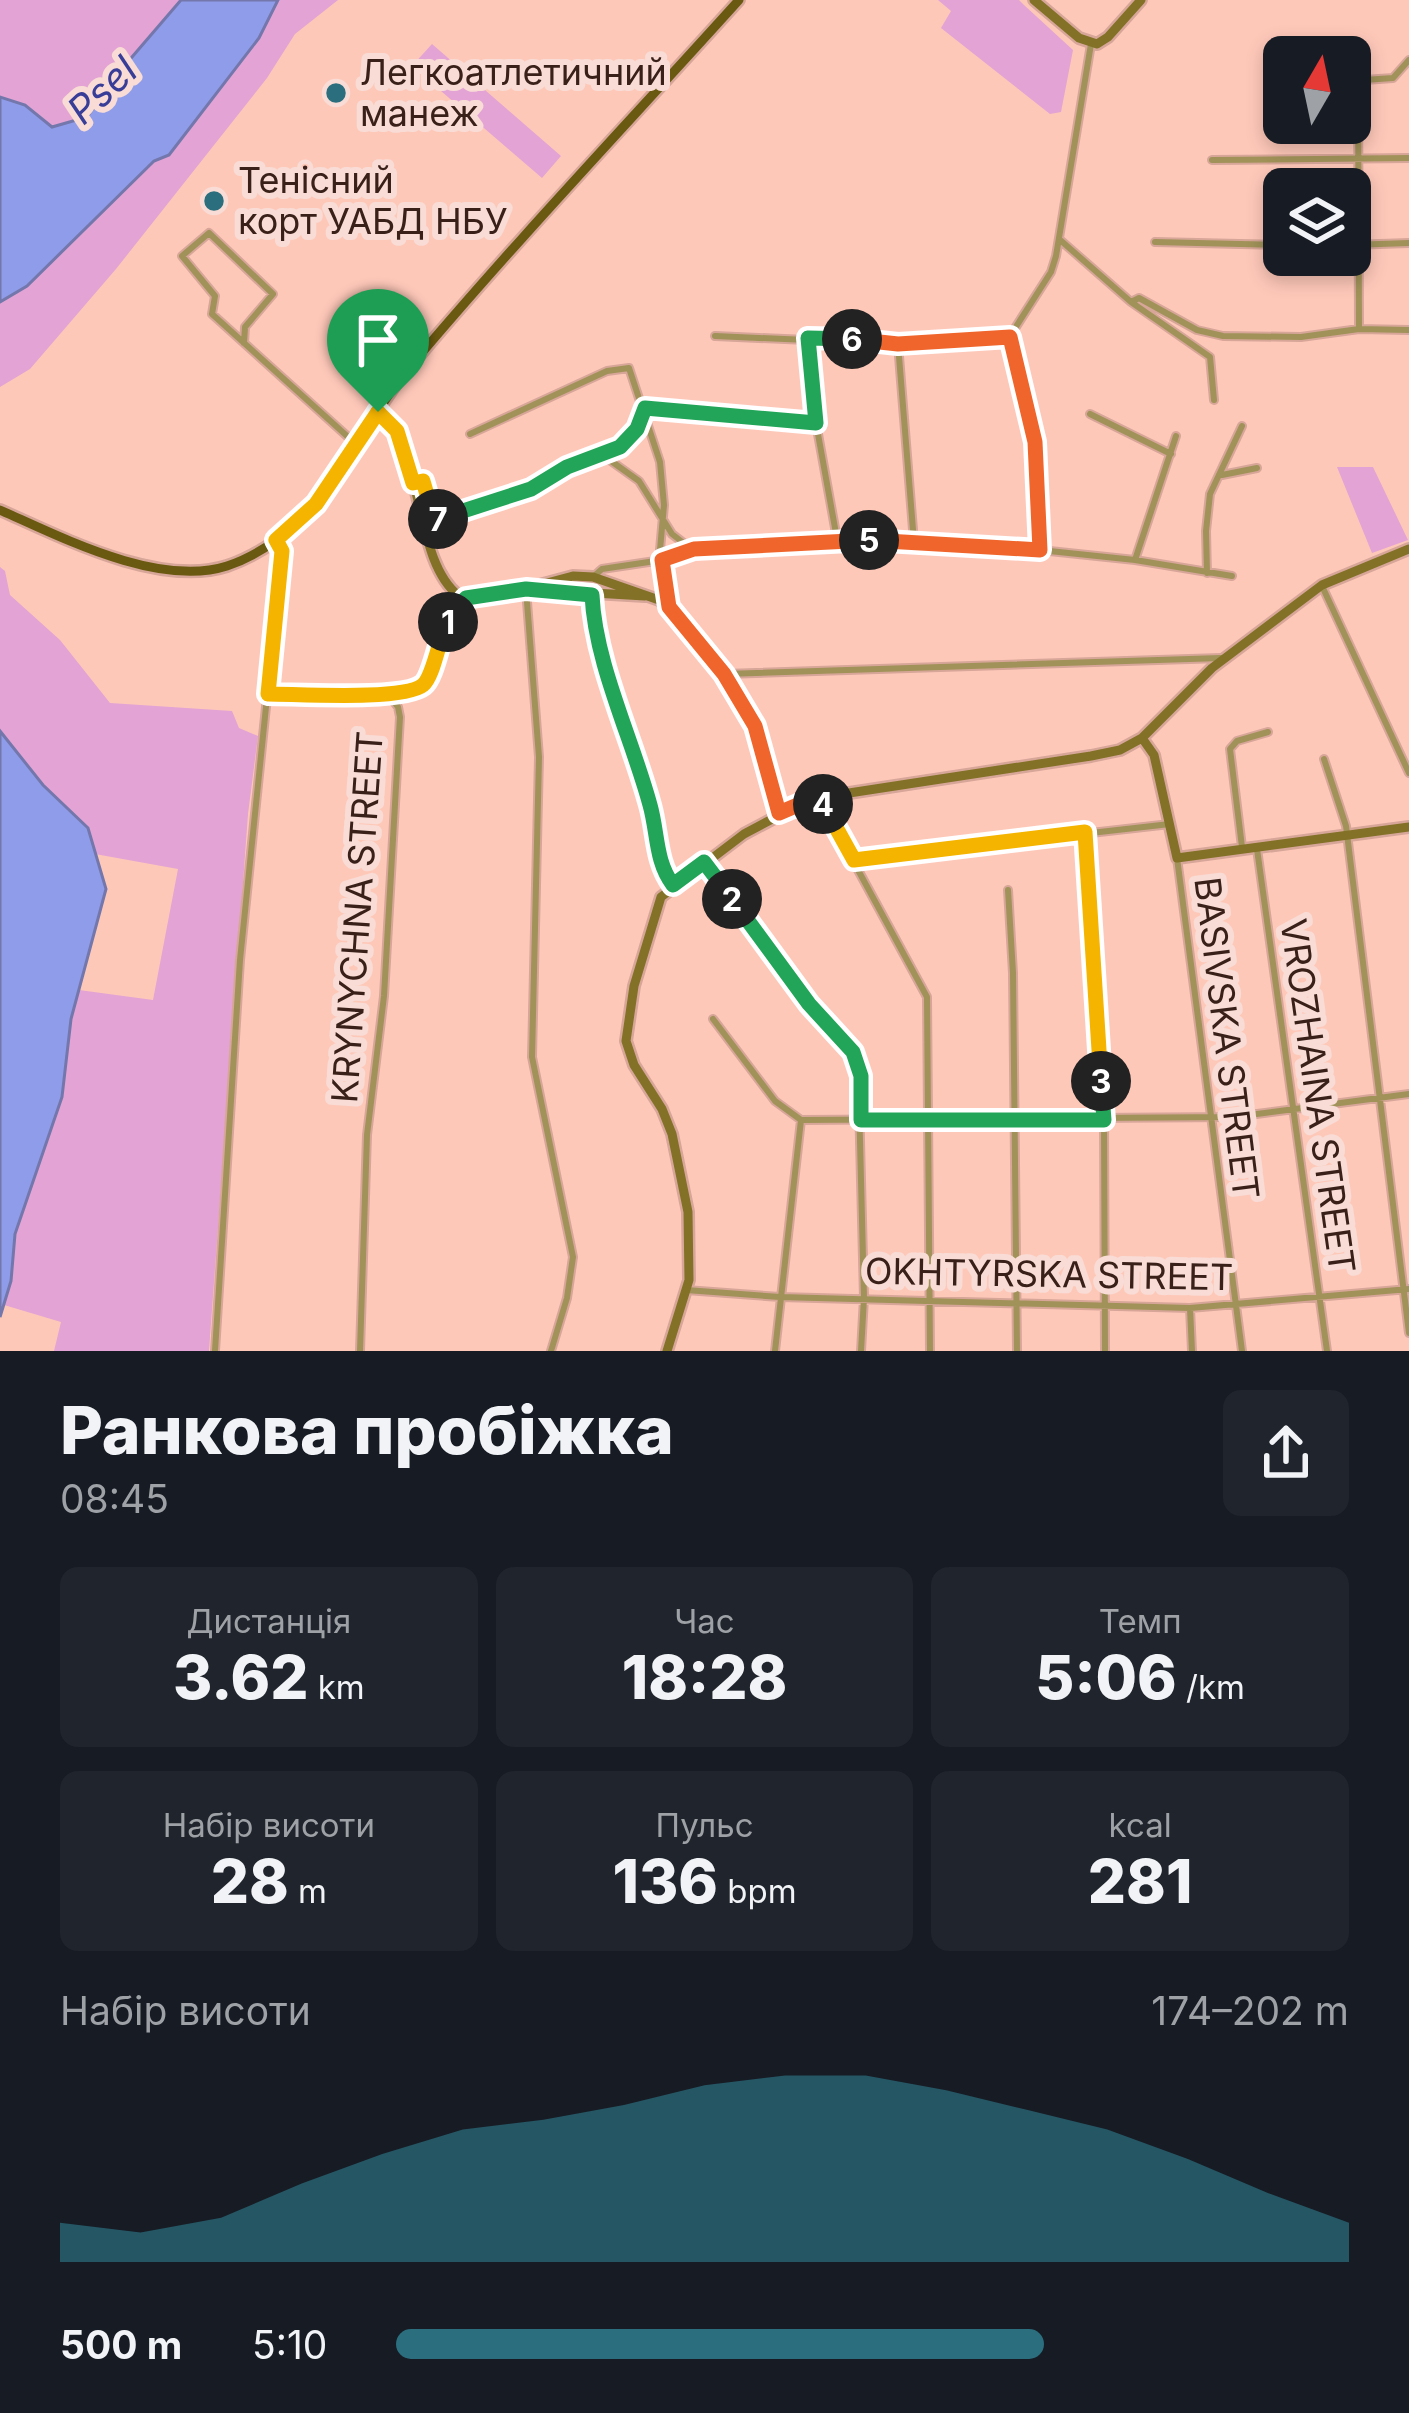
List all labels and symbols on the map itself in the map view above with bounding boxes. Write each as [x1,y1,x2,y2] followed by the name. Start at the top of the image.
[1263,36,1371,144] north arrow
[57,46,146,133] water label: Psel
[360,50,667,135] place label: Легкоатлетичний манеж
[323,80,349,106] marker: Легкоатлетичний манеж
[238,158,508,243] place label: Тенісний корт УАБД НБУ
[201,188,227,214] marker: Тенісний корт УАБД НБУ
[327,289,429,412] pin
[822,309,882,369] pin: 6
[408,489,468,549] pin: 7
[839,510,899,570] pin: 5
[418,592,478,652] pin: 1
[322,730,392,1104] street label: KRYNYCHNA STREET
[793,774,853,834] pin: 4
[702,869,762,929] pin: 2
[1185,874,1269,1202] street label: BASIVSKA STREET
[1271,916,1365,1276] street label: VROZHAINA STREET
[1071,1051,1131,1111] pin: 3
[865,1249,1233,1299] street label: OKHTYRSKA STREET

